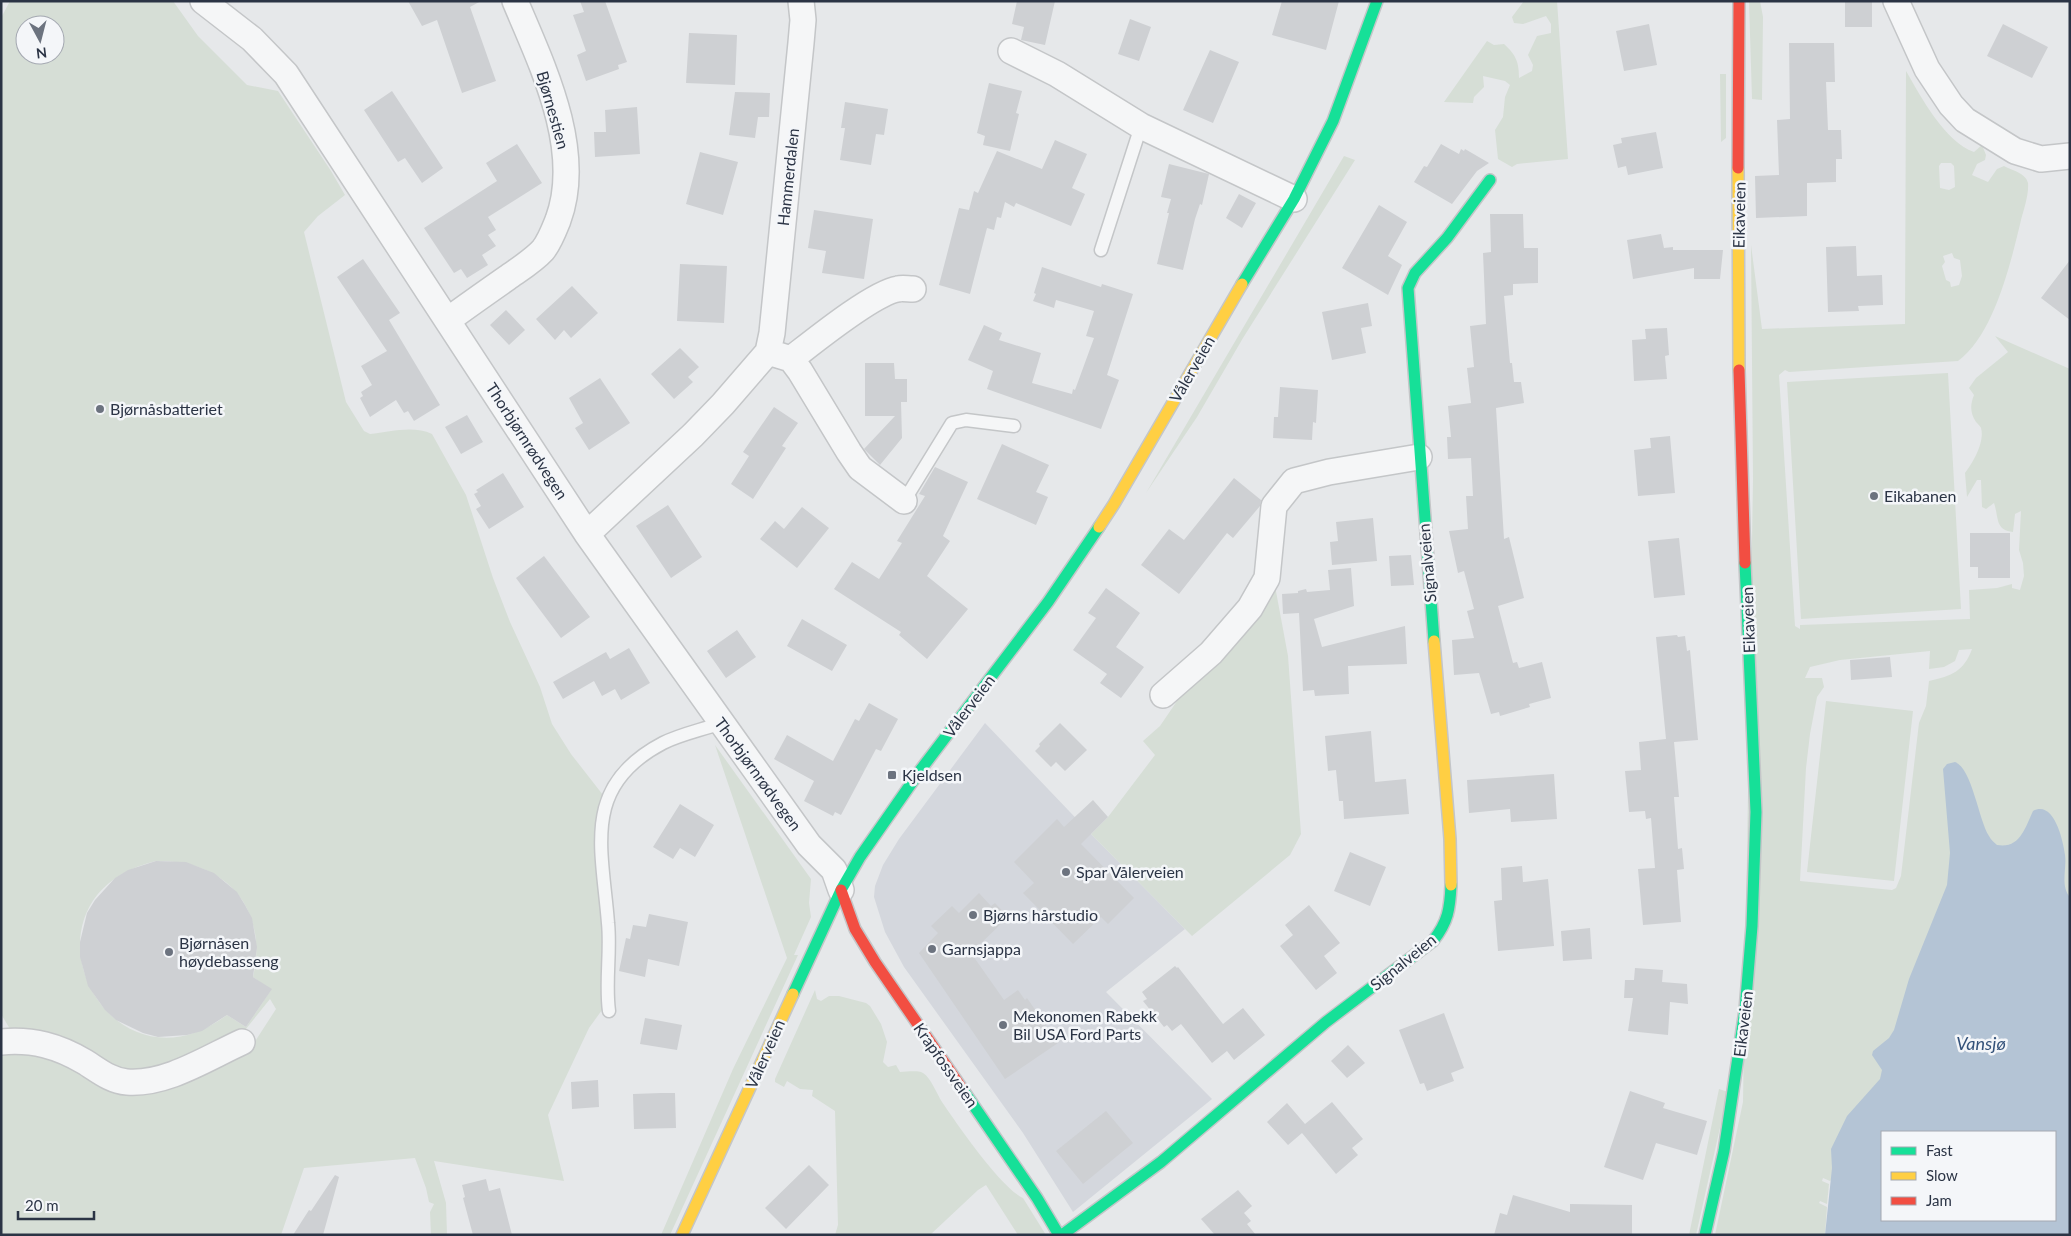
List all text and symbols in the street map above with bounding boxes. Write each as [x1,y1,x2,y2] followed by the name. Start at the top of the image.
[15,15,65,65] north arrow
[35,44,48,62] text: N
[533,69,574,151] street label: Bjørnestien
[773,127,802,227] street label: Hammerdalen
[1728,182,1749,248] street label: Eikaveien
[1165,332,1218,405] street label: Vålerveien
[483,379,572,503] street label: Thorbjørnrødvegen
[110,399,223,418] place label: Bjørnåsbatteriet
[94,403,106,415] marker: Bjørnåsbatteriet
[1884,486,1956,505] place label: Eikabanen
[1868,490,1880,502] marker: Eikabanen
[1414,523,1439,603] street label: Signalveien
[1737,586,1758,654] street label: Eikaveien
[939,671,998,741] street label: Vålerveien
[711,713,806,834] street label: Thorbjørnrødvegen
[902,765,962,784] place label: Kjeldsen
[886,769,898,781] marker: Kjeldsen
[1076,862,1184,881] place label: Spar Vålerveien
[1060,866,1072,878] marker: Spar Vålerveien
[983,905,1098,924] place label: Bjørns hårstudio
[967,909,979,921] marker: Bjørns hårstudio
[1366,929,1439,994] street label: Signalveien
[179,933,279,970] place label: Bjørnåsen høydebasseng
[942,939,1021,958] place label: Garnsjappa
[926,943,938,955] marker: Garnsjappa
[163,946,175,958] marker: Bjørnåsen høydebasseng
[1729,990,1756,1058] street label: Eikaveien
[1013,1006,1158,1043] place label: Mekonomen Rabekk Bil USA Ford Parts
[741,1016,788,1091] street label: Vålerveien
[910,1019,983,1111] street label: Krapfossveien
[997,1019,1009,1031] marker: Mekonomen Rabekk Bil USA Ford Parts
[1956,1032,2006,1054] water label: Vansjø
[1881,1131,2056,1221] legend
[1926,1141,1953,1159] text: Fast
[1926,1166,1958,1184] text: Slow
[18,1188,94,1220] scale bar
[1926,1191,1952,1209] text: Jam
[25,1196,59,1214] text: 20 m

